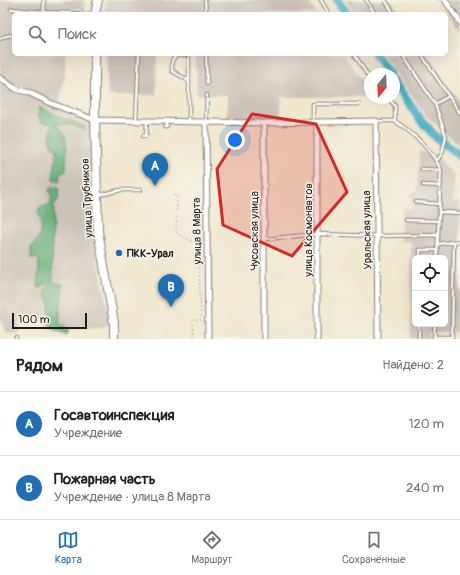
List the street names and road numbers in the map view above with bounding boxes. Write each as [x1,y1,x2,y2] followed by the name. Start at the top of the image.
[78,158,96,239] street label: улица Трубников
[302,183,315,278] street label: улица Космонавтов
[360,190,374,270] street label: Уральская улица
[248,191,261,271] street label: Чусовская улица
[190,198,204,265] street label: улица 8 Марта

